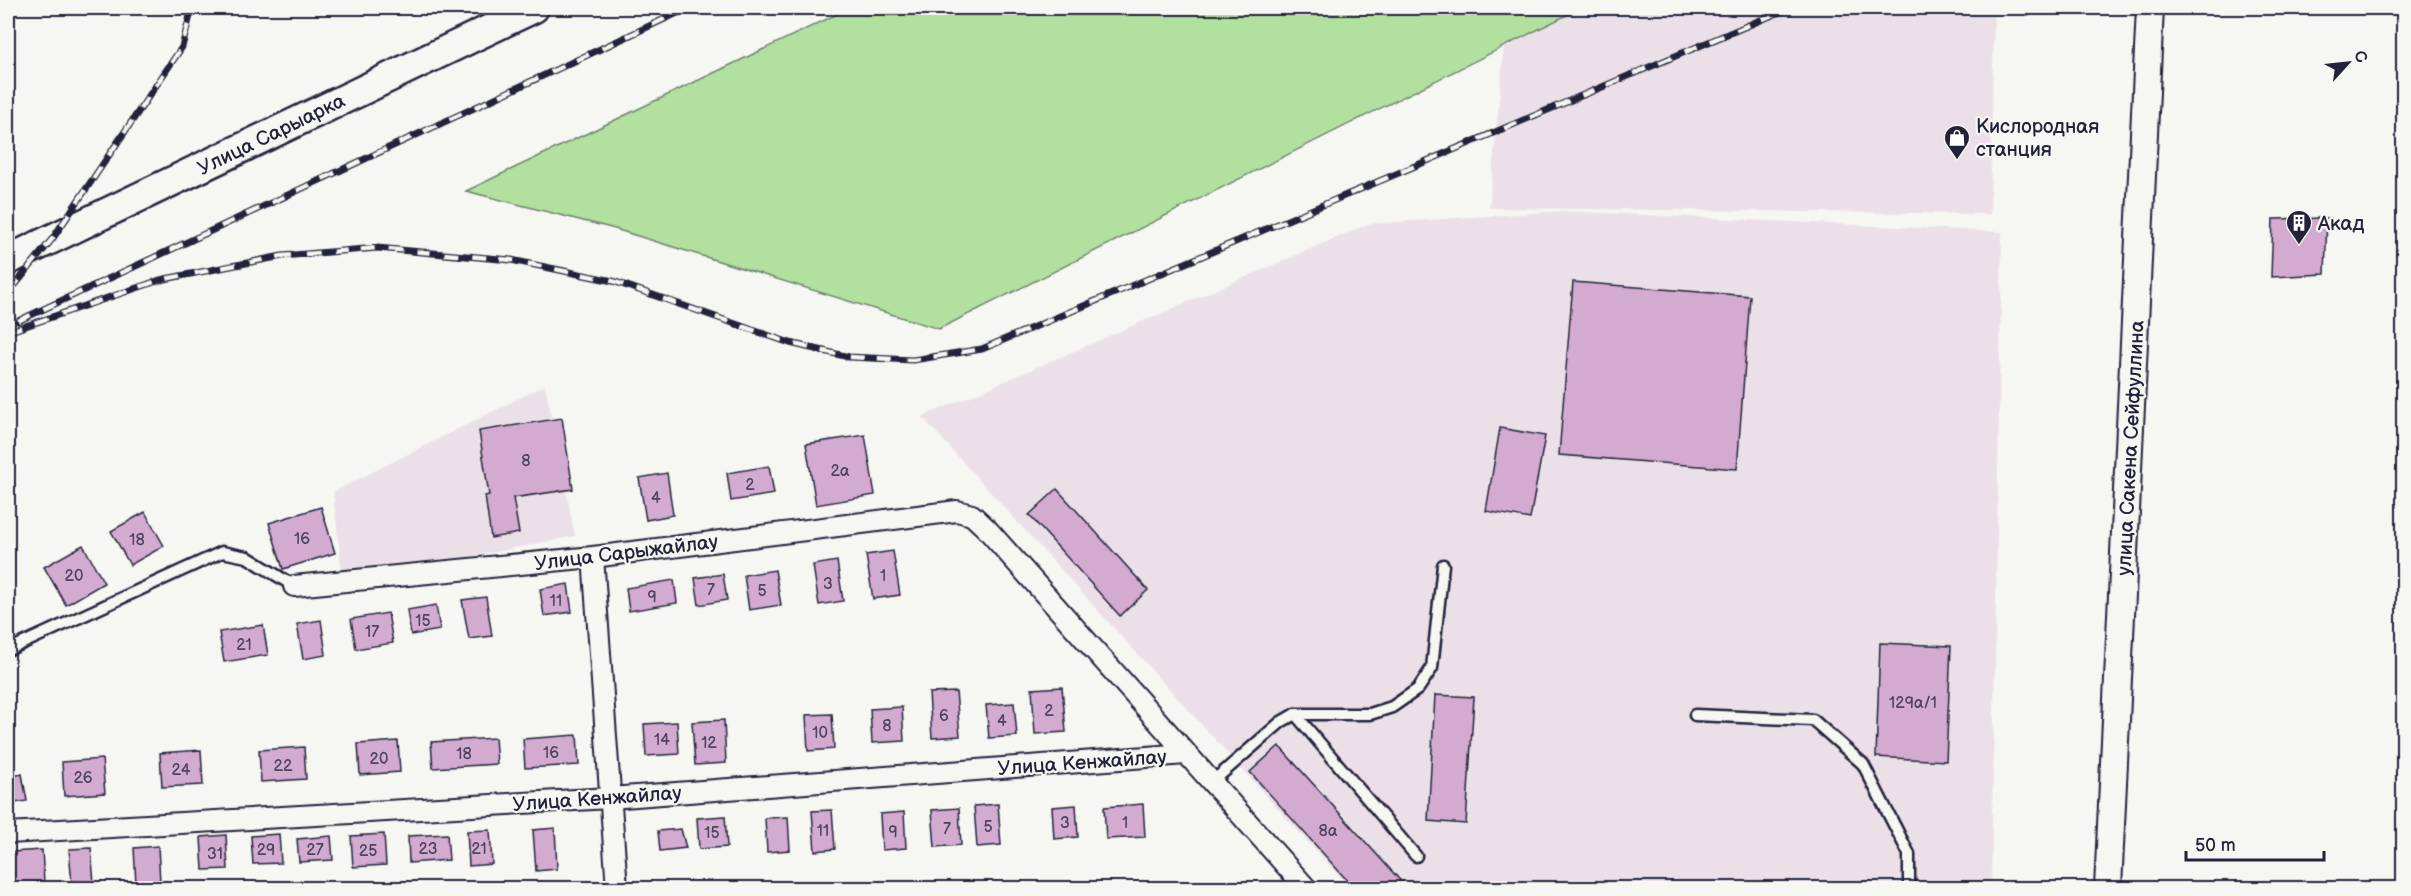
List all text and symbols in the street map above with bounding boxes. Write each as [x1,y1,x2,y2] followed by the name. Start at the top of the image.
[2318,33,2378,93] north arrow
[2349,48,2371,66] text: С
[194,89,349,181] street label: Улица Сарыарка
[1976,115,2099,162] place label: Кислородная станция
[1942,123,1972,161] shop icon: Кислородная станция
[2284,208,2314,246] building icon: Акад
[2317,212,2364,236] place label: Акад
[2112,320,2150,576] street label: улица Сакена Сейфуллина
[521,452,531,471] house number: 8
[831,462,850,481] house number: 2а
[745,476,755,495] house number: 2
[651,489,661,508] house number: 4
[294,530,310,549] house number: 16
[533,530,719,576] street label: Улица Сарыжайлау
[129,531,145,550] house number: 18
[65,567,83,586] house number: 20
[880,567,886,586] house number: 1
[823,575,833,594] house number: 3
[707,581,715,600] house number: 7
[757,582,767,601] house number: 5
[647,588,657,607] house number: 9
[550,592,562,611] house number: 11
[415,612,431,631] house number: 15
[365,623,379,642] house number: 17
[236,636,252,655] house number: 21
[1889,694,1937,713] house number: 129а/1
[1044,702,1054,721] house number: 2
[939,707,949,726] house number: 6
[997,712,1007,731] house number: 4
[882,717,892,736] house number: 8
[812,724,828,743] house number: 10
[654,731,670,750] house number: 14
[701,734,717,753] house number: 12
[543,744,559,763] house number: 16
[456,745,472,764] house number: 18
[997,745,1167,781] street label: Улица Кенжайлау
[370,750,388,769] house number: 20
[274,757,293,776] house number: 22
[172,761,191,780] house number: 24
[73,769,93,788] house number: 26
[512,781,682,817] street label: Улица Кенжайлау
[1060,814,1070,833] house number: 3
[1122,814,1128,833] house number: 1
[983,818,993,837] house number: 5
[943,820,951,839] house number: 7
[817,822,829,841] house number: 11
[1319,822,1338,841] house number: 8а
[888,823,898,842] house number: 9
[704,824,720,843] house number: 15
[2186,824,2324,862] scale bar
[2195,835,2236,856] text: 50 m
[419,840,438,859] house number: 23
[471,840,487,859] house number: 21
[257,841,275,860] house number: 29
[306,841,324,860] house number: 27
[359,842,377,861] house number: 25
[207,845,223,864] house number: 31

